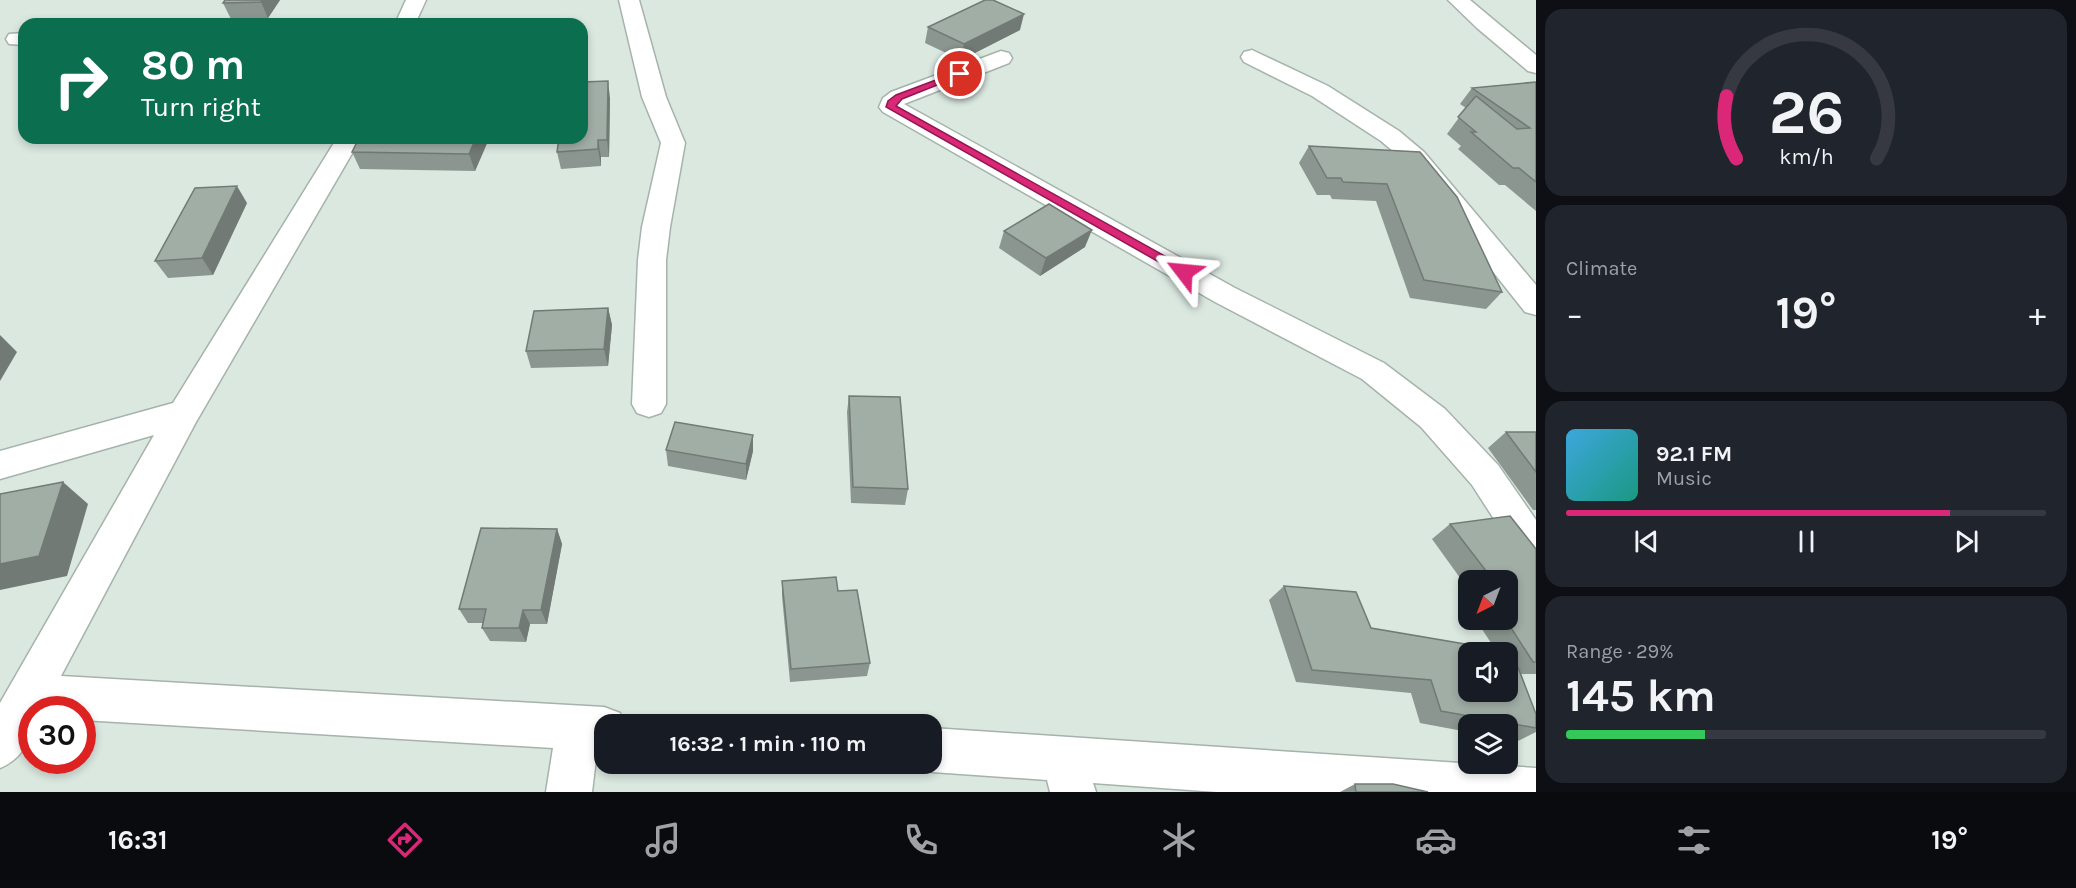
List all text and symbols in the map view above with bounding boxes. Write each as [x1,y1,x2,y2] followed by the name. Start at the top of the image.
[141,40,245,90] text: 80 m
[42,42,120,120] icon: right
[934,48,985,99] pin
[943,57,976,90] icon: arrive
[1768,77,1844,150] text: 26
[141,91,261,123] text: Turn right
[1779,145,1833,170] text: km/h
[1152,240,1216,304] position arrow
[1566,257,1637,280] text: Climate
[1776,287,1836,339] text: 19°
[1566,295,1583,333] text: −
[2029,295,2046,333] text: +
[1656,441,1732,467] text: 92.1 FM
[1656,467,1712,490] text: Music
[1630,525,1663,558] icon: previous
[1790,525,1823,558] icon: pause
[1950,525,1983,558] icon: next
[1458,570,1518,630] north arrow
[1458,570,1518,774] map controls
[1566,640,1674,663] text: Range · 29%
[1458,642,1518,702] button: sound
[1566,670,1716,722] text: 145 km
[18,696,96,774] speed limit sign: 30
[1458,714,1518,774] button: layers
[669,731,867,757] text: 16:32 · 1 min · 110 m
[384,819,426,861] icon: directions
[642,819,684,861] icon: music
[900,819,942,861] icon: phone
[1158,819,1200,861] icon: climate
[1415,819,1457,861] icon: car
[1673,819,1715,861] icon: filters
[108,824,168,856] text: 16:31
[1931,824,1968,856] text: 19°

